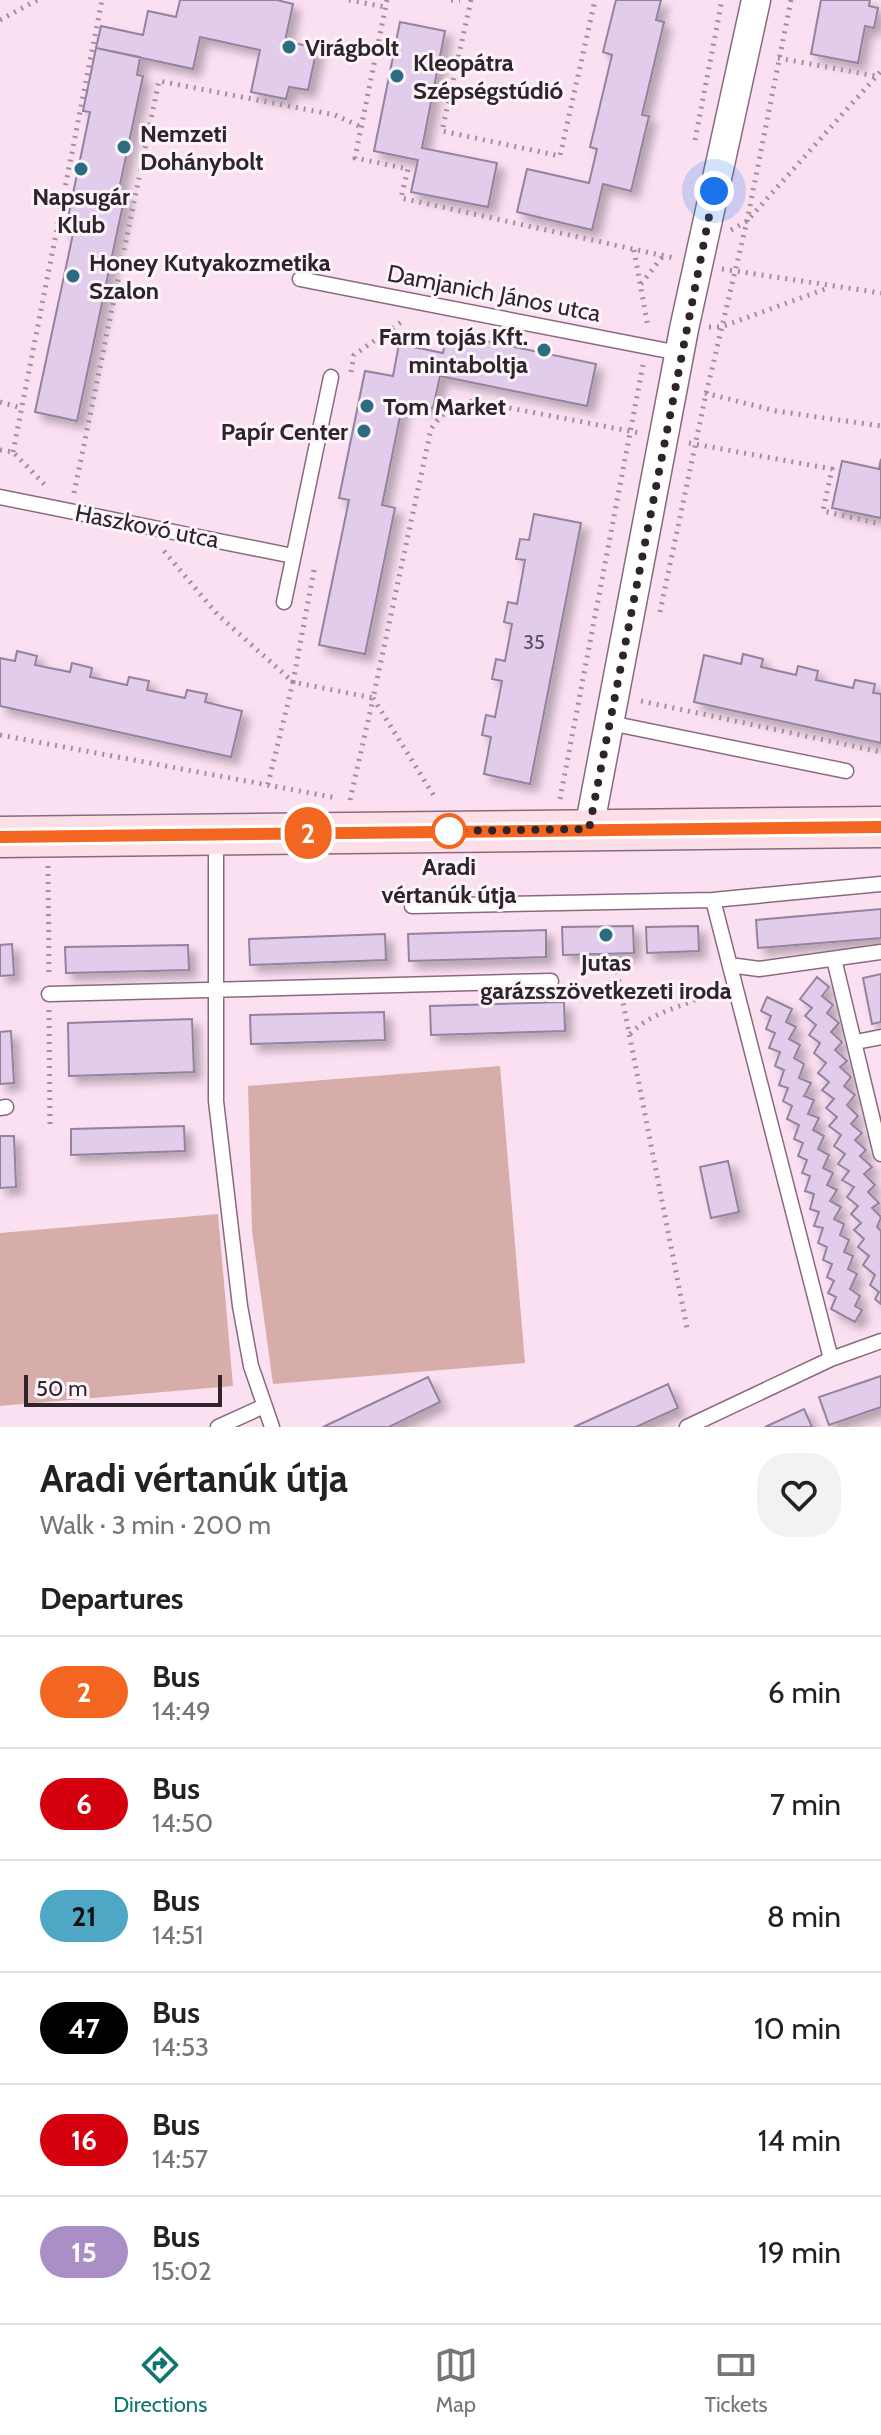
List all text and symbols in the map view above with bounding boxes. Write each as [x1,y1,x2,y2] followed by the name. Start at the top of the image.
[305,33,399,62] place label: Virágbolt
[280,38,298,56] marker: Virágbolt
[413,48,564,105] place label: Kleopátra Szépségstúdió
[388,67,406,85] marker: Kleopátra Szépségstúdió
[140,119,264,176] place label: Nemzeti Dohánybolt
[115,138,133,156] marker: Nemzeti Dohánybolt
[72,160,90,178] marker: Napsugár Klub
[694,171,734,211] your location
[32,182,130,239] place label: Napsugár Klub
[89,248,331,305] place label: Honey Kutyakozmetika Szalon
[385,258,604,328] street label: Damjanich János utca
[64,267,82,285] marker: Honey Kutyakozmetika Szalon
[378,322,528,379] place label: Farm tojás Kft. mintaboltja
[535,341,553,359] marker: Farm tojás Kft. mintaboltja
[383,392,506,421] place label: Tom Market
[358,397,376,415] marker: Tom Market
[221,417,348,446] place label: Papír Center
[355,422,373,440] marker: Papír Center
[73,498,222,554] street label: Haszkovó utca
[523,630,545,654] house number: 35
[282,807,334,859] line badge: 2
[432,814,466,848] marker: Aradi vértanúk útja
[301,816,315,850] text: 2
[382,852,516,909] place label: Aradi vértanúk útja
[597,926,615,944] marker: Jutas garázsszövetkezeti iroda
[480,948,732,1005] place label: Jutas garázsszövetkezeti iroda
[24,1371,222,1407] scale bar
[36,1375,88,1402] text: 50 m
[757,1453,841,1537] button: heart
[40,1455,348,1502] text: Aradi vértanúk útja
[40,1509,271,1541] text: Walk · 3 min · 200 m
[40,1580,184,1617] text: Departures
[152,1658,200,1695] text: Bus
[768,1674,841,1711] text: 6 min
[77,1675,91,1709] text: 2
[152,1695,211,1727] text: 14:49
[152,1770,200,1807] text: Bus
[770,1786,841,1823] text: 7 min
[76,1787,92,1821] text: 6
[152,1807,213,1839] text: 14:50
[152,1882,200,1919] text: Bus
[767,1898,841,1935] text: 8 min
[71,1899,97,1933] text: 21
[152,1919,203,1951] text: 14:51
[152,1994,200,2031] text: Bus
[754,2010,841,2047] text: 10 min
[68,2011,100,2045] text: 47
[152,2031,209,2063] text: 14:53
[152,2106,200,2143] text: Bus
[758,2122,841,2159] text: 14 min
[71,2123,97,2157] text: 16
[152,2143,208,2175] text: 14:57
[152,2218,200,2255] text: Bus
[758,2234,841,2271] text: 19 min
[71,2235,97,2269] text: 15
[152,2255,212,2287] text: 15:02
[113,2343,207,2418] tab: Directions
[434,2343,478,2418] tab: Map
[704,2343,768,2418] tab: Tickets

